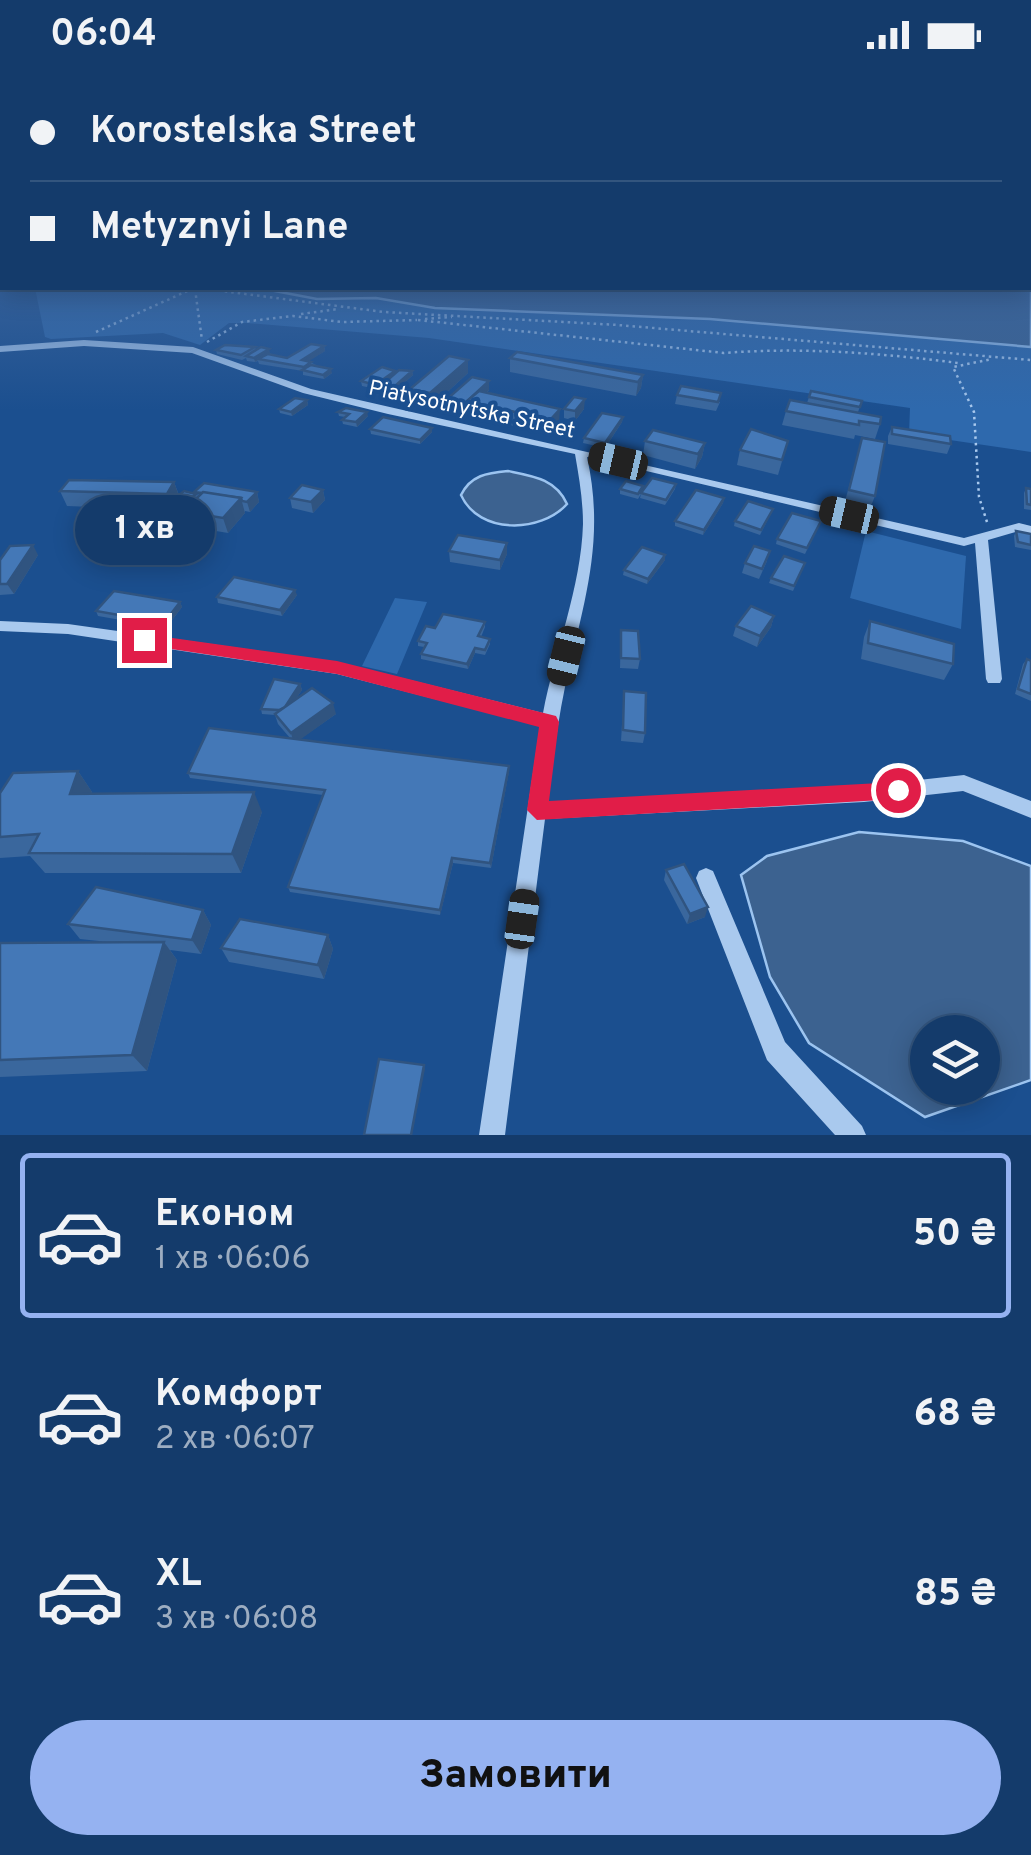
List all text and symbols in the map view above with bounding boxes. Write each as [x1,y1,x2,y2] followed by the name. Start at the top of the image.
[50,11,157,60] text: 06:04
[90,108,417,157] text: Korostelska Street
[90,204,348,253] text: Metyznyi Lane
[366,375,577,446] street label: Piatysotnytska Street
[585,440,651,482] car
[816,494,882,536] car
[74,495,214,565] callout: 1 хв
[115,510,175,550] text: 1 хв
[122,618,167,663] route end
[544,623,588,689] car
[876,768,921,813] route start
[503,887,541,951] car
[910,1015,1000,1105] map controls
[910,1015,1000,1105] button: layers
[35,1191,125,1281] icon: car
[155,1191,294,1240] text: Економ
[913,1211,996,1260] text: 50 ₴
[155,1240,311,1280] text: 1 хв · 06:06
[35,1371,125,1461] icon: car
[155,1371,322,1420] text: Комфорт
[913,1391,996,1440] text: 68 ₴
[155,1420,315,1460] text: 2 хв · 06:07
[35,1551,125,1641] icon: car
[155,1551,202,1600] text: XL
[914,1571,996,1620] text: 85 ₴
[155,1600,318,1640] text: 3 хв · 06:08
[30,1720,1001,1835] button: Замовити

